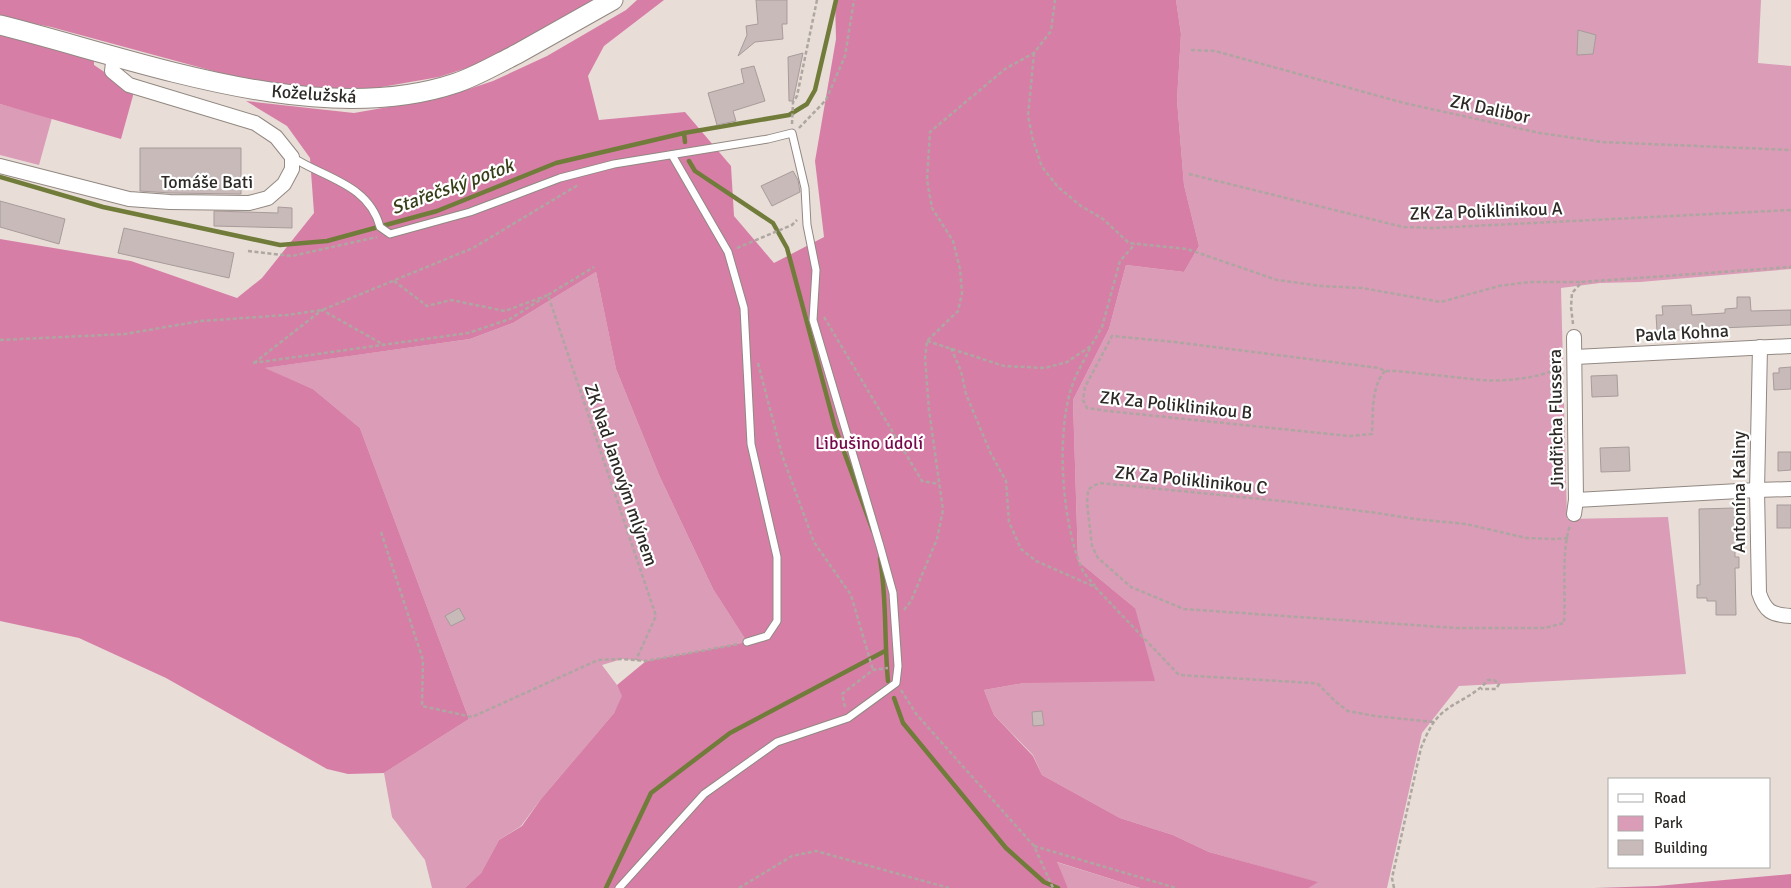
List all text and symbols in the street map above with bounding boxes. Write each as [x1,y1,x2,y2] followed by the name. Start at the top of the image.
[271,80,357,108] street label: Koželužská
[1448,90,1532,128] street label: ZK Dalibor
[388,153,518,220] water label: Stařečský potok
[161,171,253,193] street label: Tomáše Bati
[1409,197,1563,225] street label: ZK Za Poliklinikou A
[1635,320,1729,346] street label: Pavla Kohna
[1544,349,1568,489] street label: Jindřicha Flussera
[579,381,663,569] street label: ZK Nad Janovým mlýnem
[1099,386,1253,424] street label: ZK Za Poliklinikou B
[1728,431,1750,553] street label: Antonína Kaliny
[815,432,923,454] park label: Libušino údolí
[1114,461,1268,499] street label: ZK Za Poliklinikou C
[1608,778,1771,868] legend
[1654,789,1686,807] text: Road
[1654,814,1683,832] text: Park
[1654,839,1708,857] text: Building

